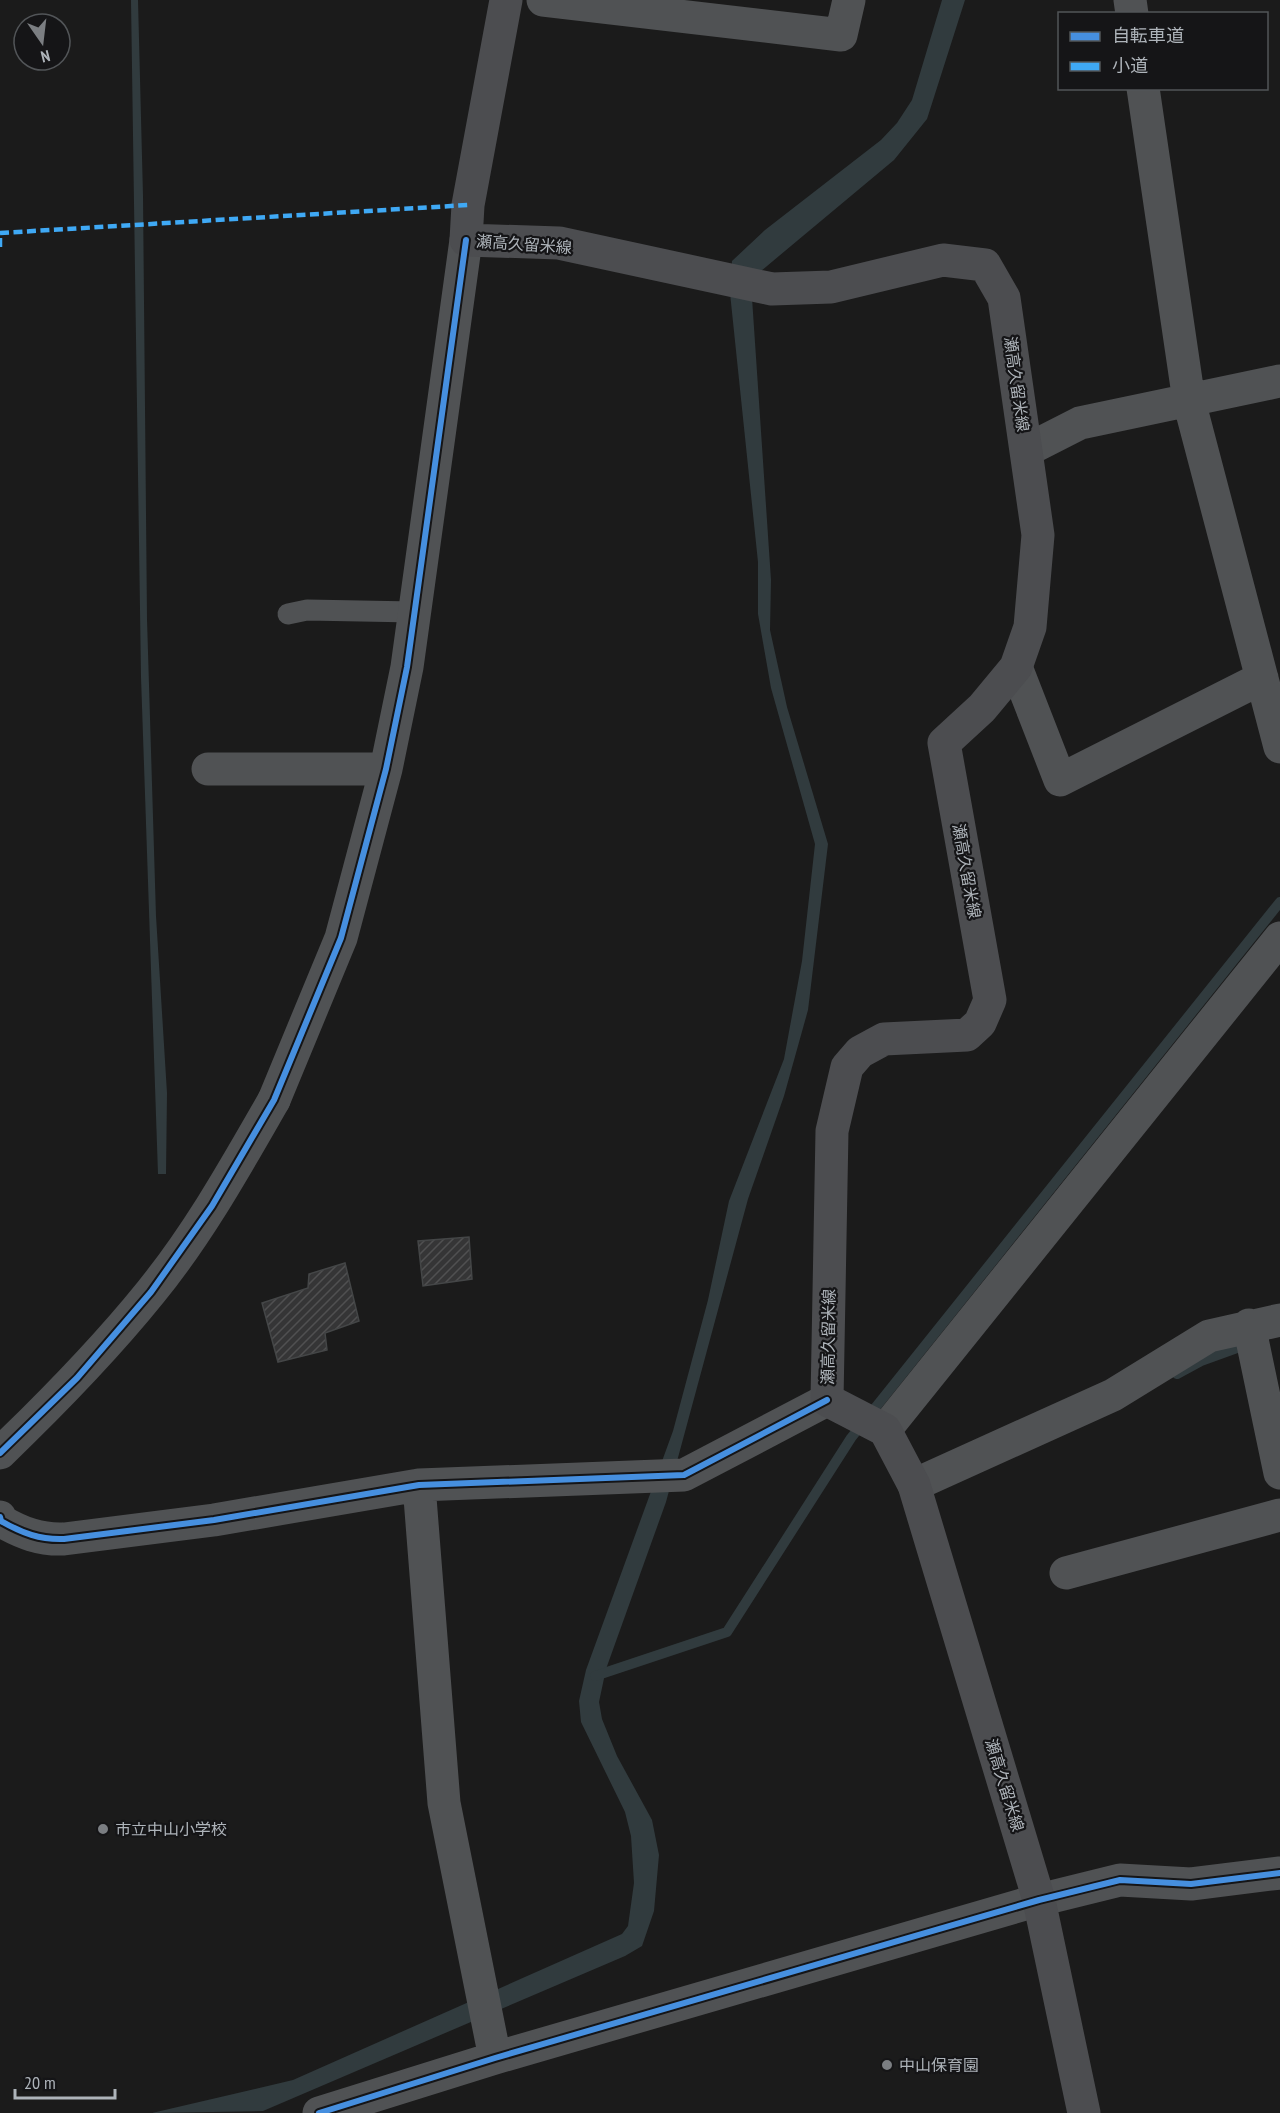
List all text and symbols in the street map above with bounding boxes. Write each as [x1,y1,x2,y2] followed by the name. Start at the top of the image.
[12,12,72,72] north arrow
[1058,12,1268,90] legend
[1112,24,1184,47] text: 自転車道
[39,46,52,67] text: N
[1112,54,1148,77] text: 小道
[475,231,573,257] street label: 瀬高久留米線
[1000,335,1034,433] street label: 瀬高久留米線
[949,822,985,920] street label: 瀬高久留米線
[817,1289,839,1385] street label: 瀬高久留米線
[981,1736,1029,1834] street label: 瀬高久留米線
[115,1819,227,1839] place label: 市立中山小学校
[96,1822,110,1836] marker: 市立中山小学校
[899,2055,979,2075] place label: 中山保育園
[880,2058,894,2072] marker: 中山保育園
[15,2062,116,2100] scale bar
[24,2071,56,2094] text: 20 m

